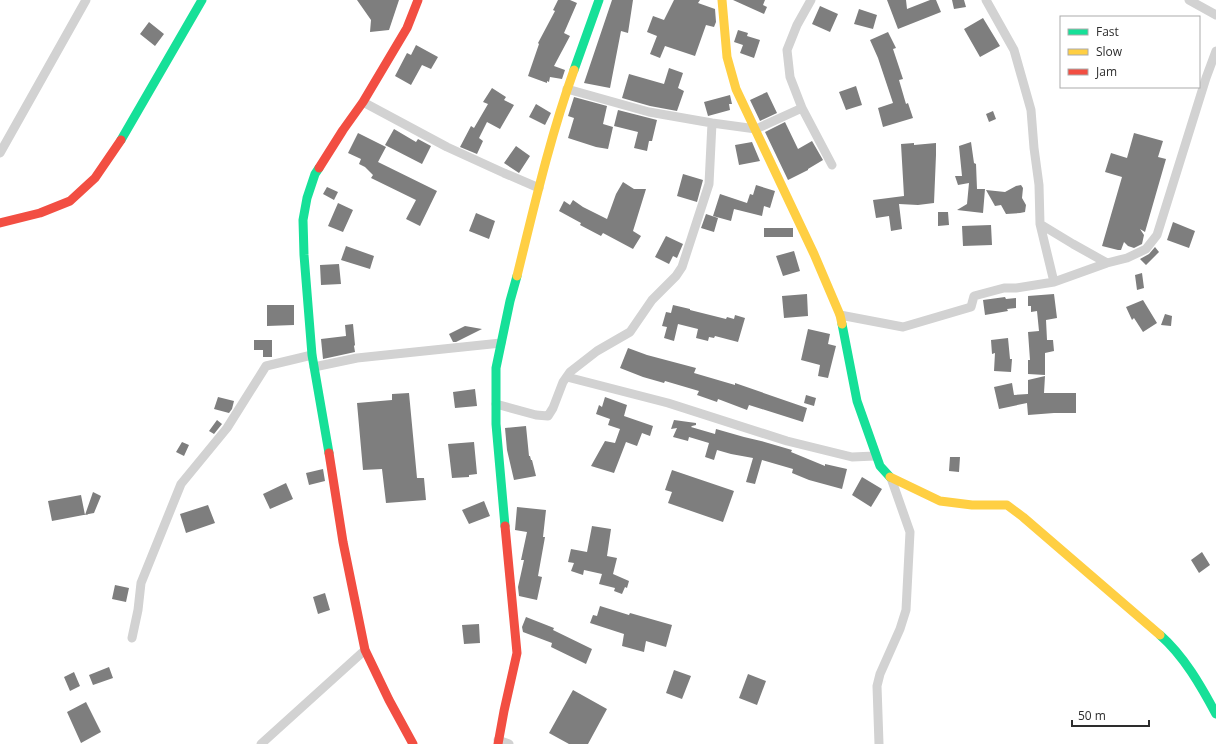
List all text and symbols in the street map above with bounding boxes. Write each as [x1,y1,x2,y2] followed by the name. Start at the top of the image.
[1060,16,1200,88] legend
[1096,23,1119,40] text: Fast
[1096,43,1123,60] text: Slow
[1095,63,1117,80] text: Jam
[1072,702,1149,728] scale bar
[1078,707,1106,724] text: 50 m

